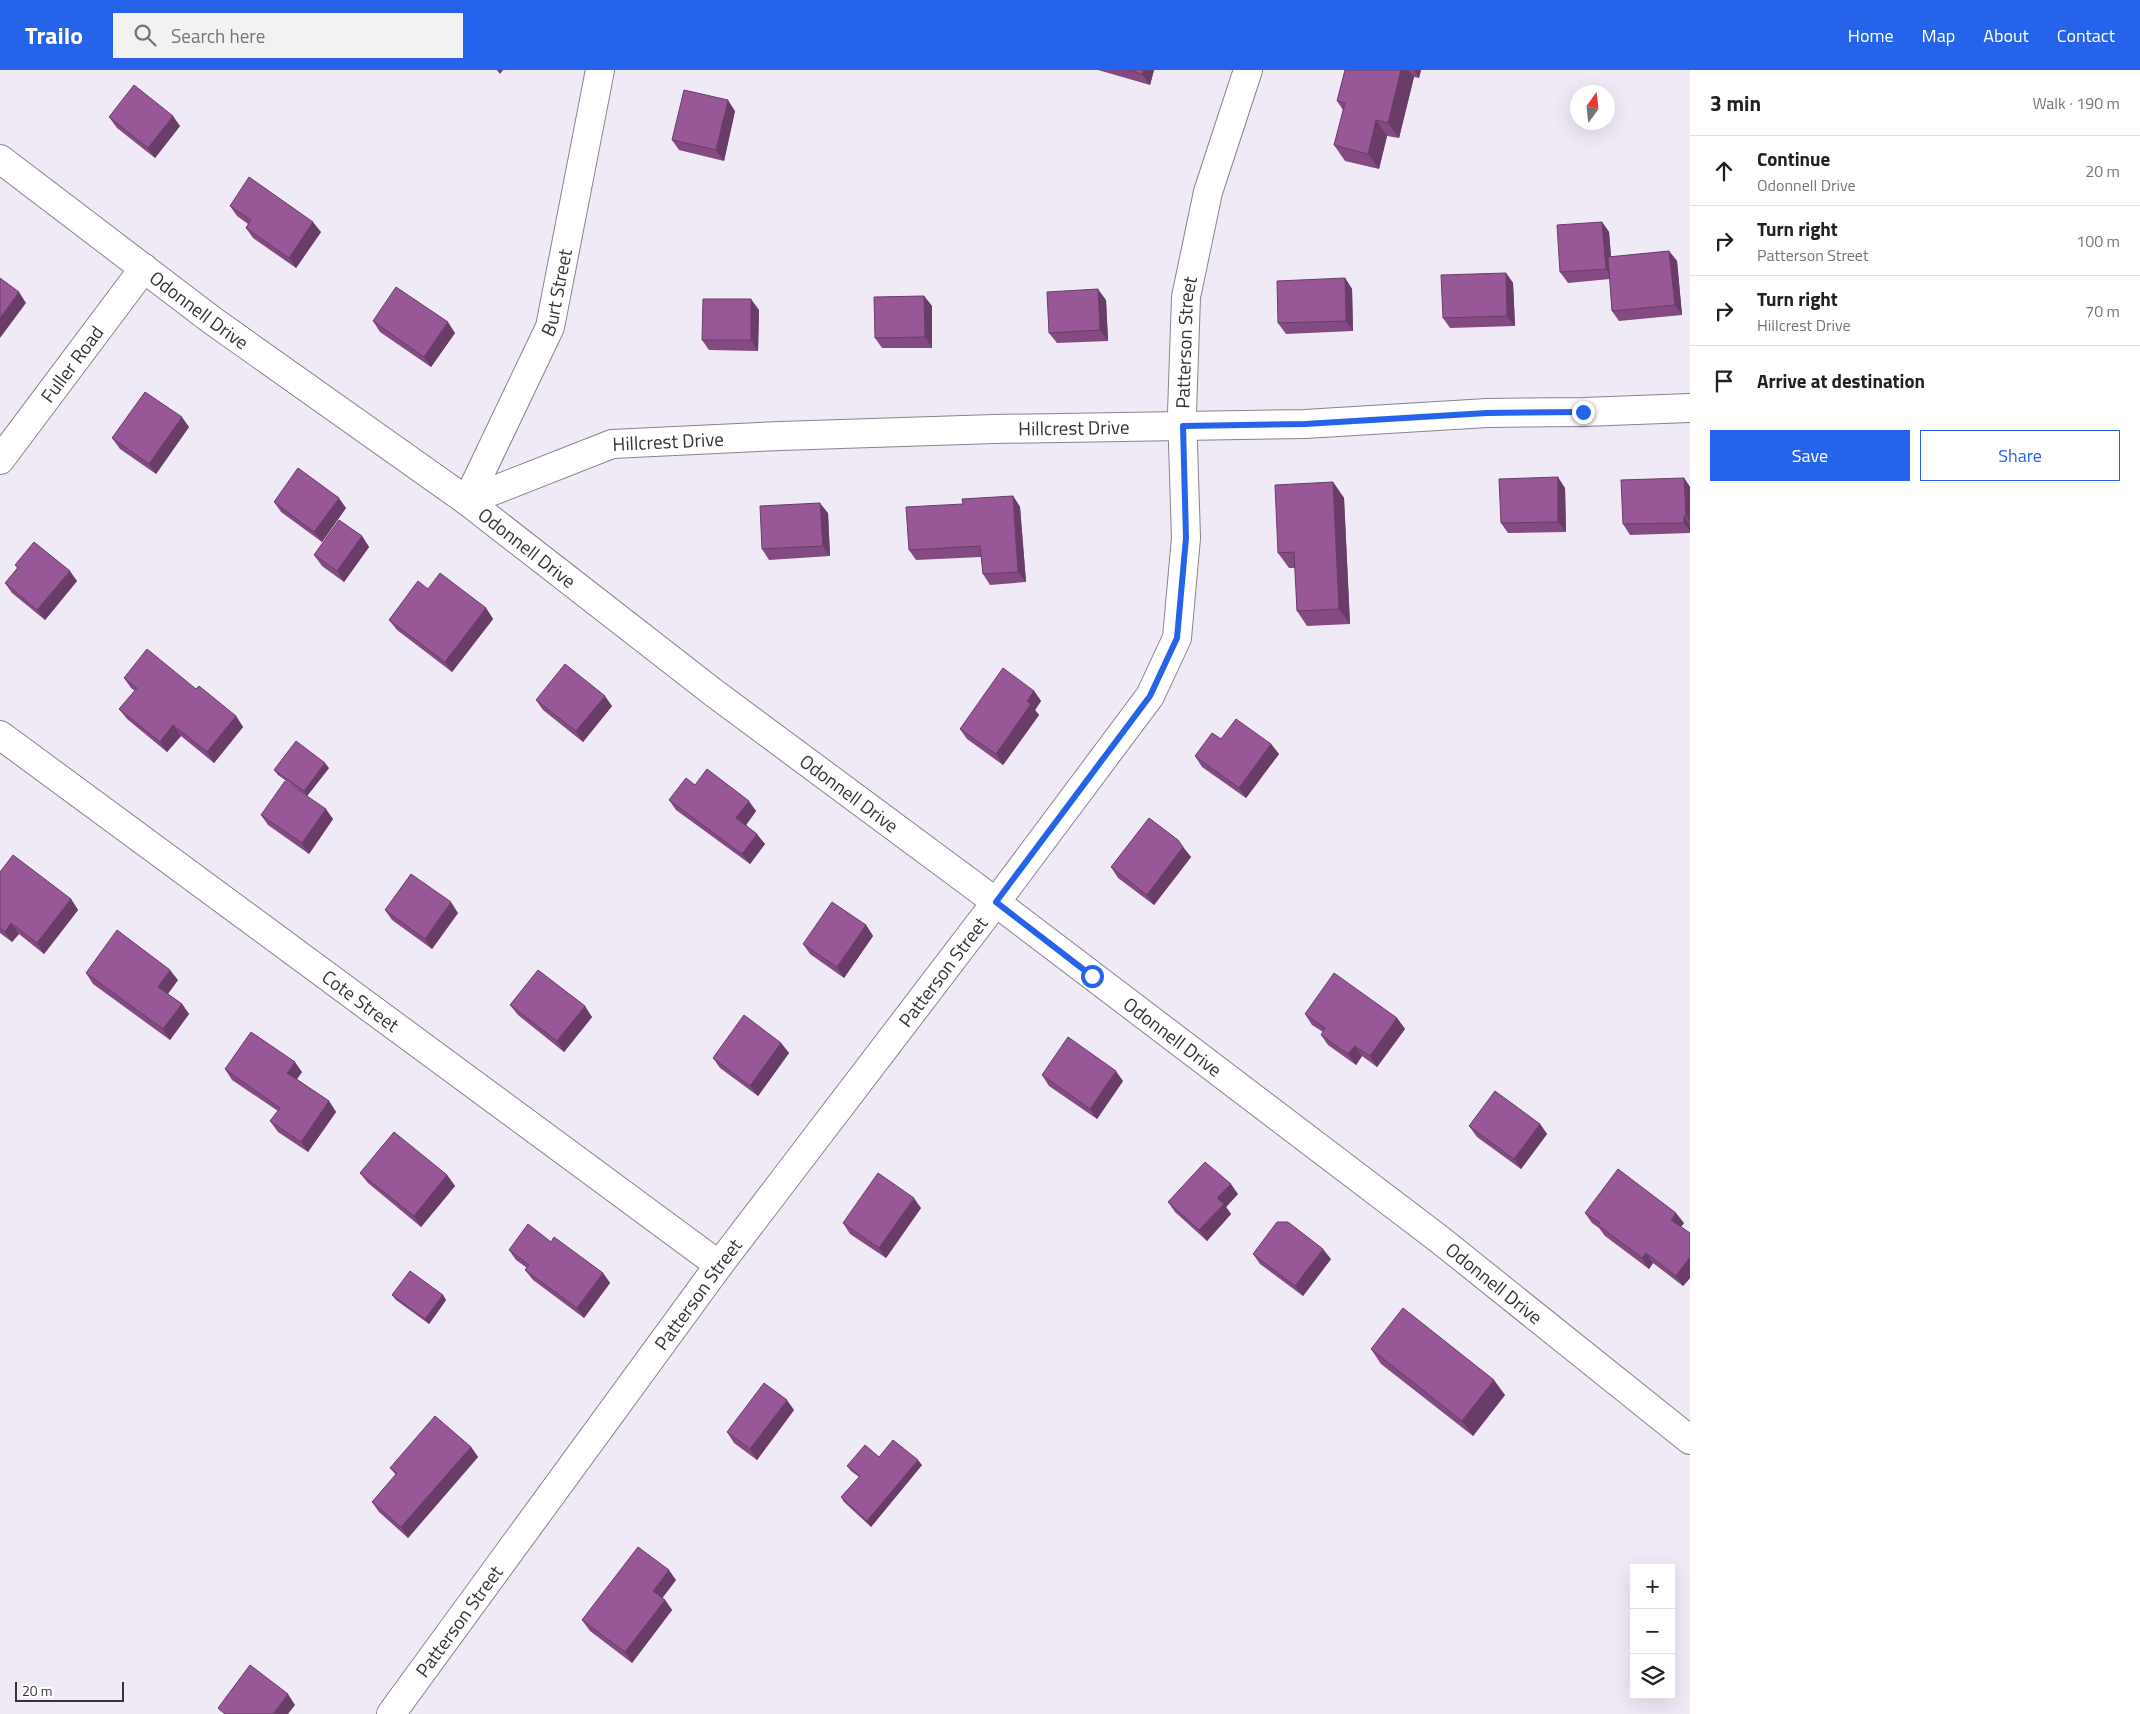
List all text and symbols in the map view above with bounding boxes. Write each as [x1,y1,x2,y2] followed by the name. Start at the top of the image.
[113,13,463,58] search box
[25,17,83,53] text: Trailo
[131,21,159,49] icon: search
[171,21,265,50] text: Search here
[1848,22,1894,49] text: Home
[1922,22,1955,49] text: Map
[1983,22,2029,49] text: About
[2057,22,2115,49] text: Contact
[1570,85,1615,130] north arrow
[1710,87,1761,119] text: 3 min
[2032,91,2120,115] text: Walk · 190 m
[1757,144,1830,173] text: Continue
[1710,157,1738,185] icon: ahead
[2085,159,2120,183] text: 20 m
[1757,173,1856,197] text: Odonnell Drive
[1757,214,1838,243] text: Turn right
[1710,227,1738,255] icon: right
[2076,229,2120,253] text: 100 m
[1757,243,1869,267] text: Patterson Street
[533,246,579,341] street label: Burt Street
[144,263,255,356] street label: Odonnell Drive
[1167,273,1204,409] street label: Patterson Street
[1757,284,1838,313] text: Turn right
[1710,297,1738,325] icon: right
[2085,299,2120,323] text: 70 m
[1757,313,1851,337] text: Hillcrest Drive
[33,319,110,408] street label: Fuller Road
[1757,366,1925,395] text: Arrive at destination
[1710,367,1738,395] icon: arrive
[1572,401,1595,424] route end
[1018,412,1130,443] street label: Hillcrest Drive
[612,424,724,458] street label: Hillcrest Drive
[1710,430,1910,481] button: Save
[1920,430,2120,481] button: Share
[472,500,583,595] street label: Odonnell Drive
[794,746,905,839] street label: Odonnell Drive
[891,910,994,1033] street label: Patterson Street
[316,962,406,1039] street label: Cote Street
[1081,965,1104,988] route start
[1118,989,1228,1083] street label: Odonnell Drive
[647,1232,749,1356] street label: Patterson Street
[1440,1235,1549,1331] street label: Odonnell Drive
[408,1559,509,1683] street label: Patterson Street
[1630,1564,1675,1699] map controls
[1630,1564,1675,1609] button: +
[1630,1609,1675,1654] button: −
[1630,1654,1675,1699] button: layers
[15,1679,124,1702] scale bar
[22,1680,52,1701] text: 20 m

